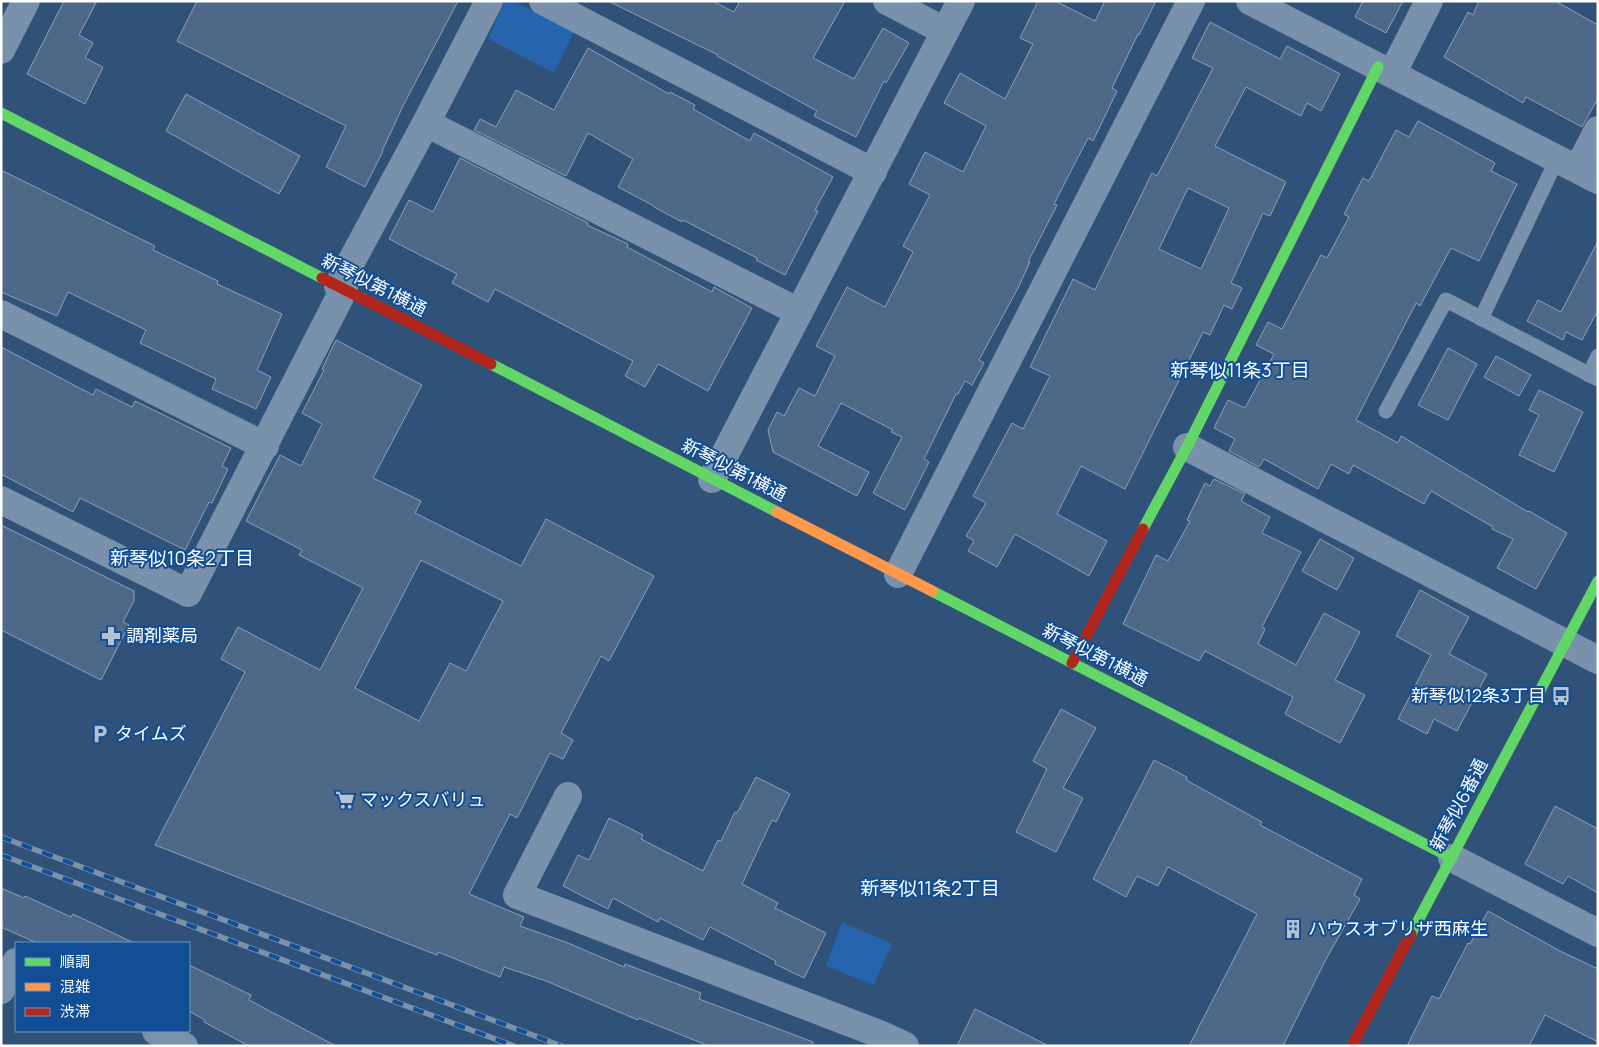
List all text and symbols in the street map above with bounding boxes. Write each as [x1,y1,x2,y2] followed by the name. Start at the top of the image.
[318,247,431,321] street label: 新琴似第1横通
[1170,357,1310,383] district label: 新琴似11条3丁目
[678,432,791,506] street label: 新琴似第1横通
[110,545,254,571] district label: 新琴似10条2丁目
[1039,617,1152,691] street label: 新琴似第1横通
[126,623,198,647] place label: 調剤薬局
[100,625,122,647] pharmacy icon: 調剤薬局
[1411,683,1546,707] place label: 新琴似12条3丁目
[1550,685,1572,707] bus stop icon: 新琴似12条3丁目
[115,721,187,745] place label: タイムズ
[89,723,111,745] parking icon: タイムズ
[1424,754,1492,855] street label: 新琴似6番通
[360,787,485,811] place label: マックスバリュ
[334,789,356,811] supermarket icon: マックスバリュ
[860,875,1000,901] district label: 新琴似11条2丁目
[1308,916,1488,940] place label: ハウスオブリザ西麻生
[1282,918,1304,940] building icon: ハウスオブリザ西麻生
[15,942,190,1032] legend
[60,951,90,972] text: 順調
[60,976,90,997] text: 混雑
[60,1001,90,1022] text: 渋滞

